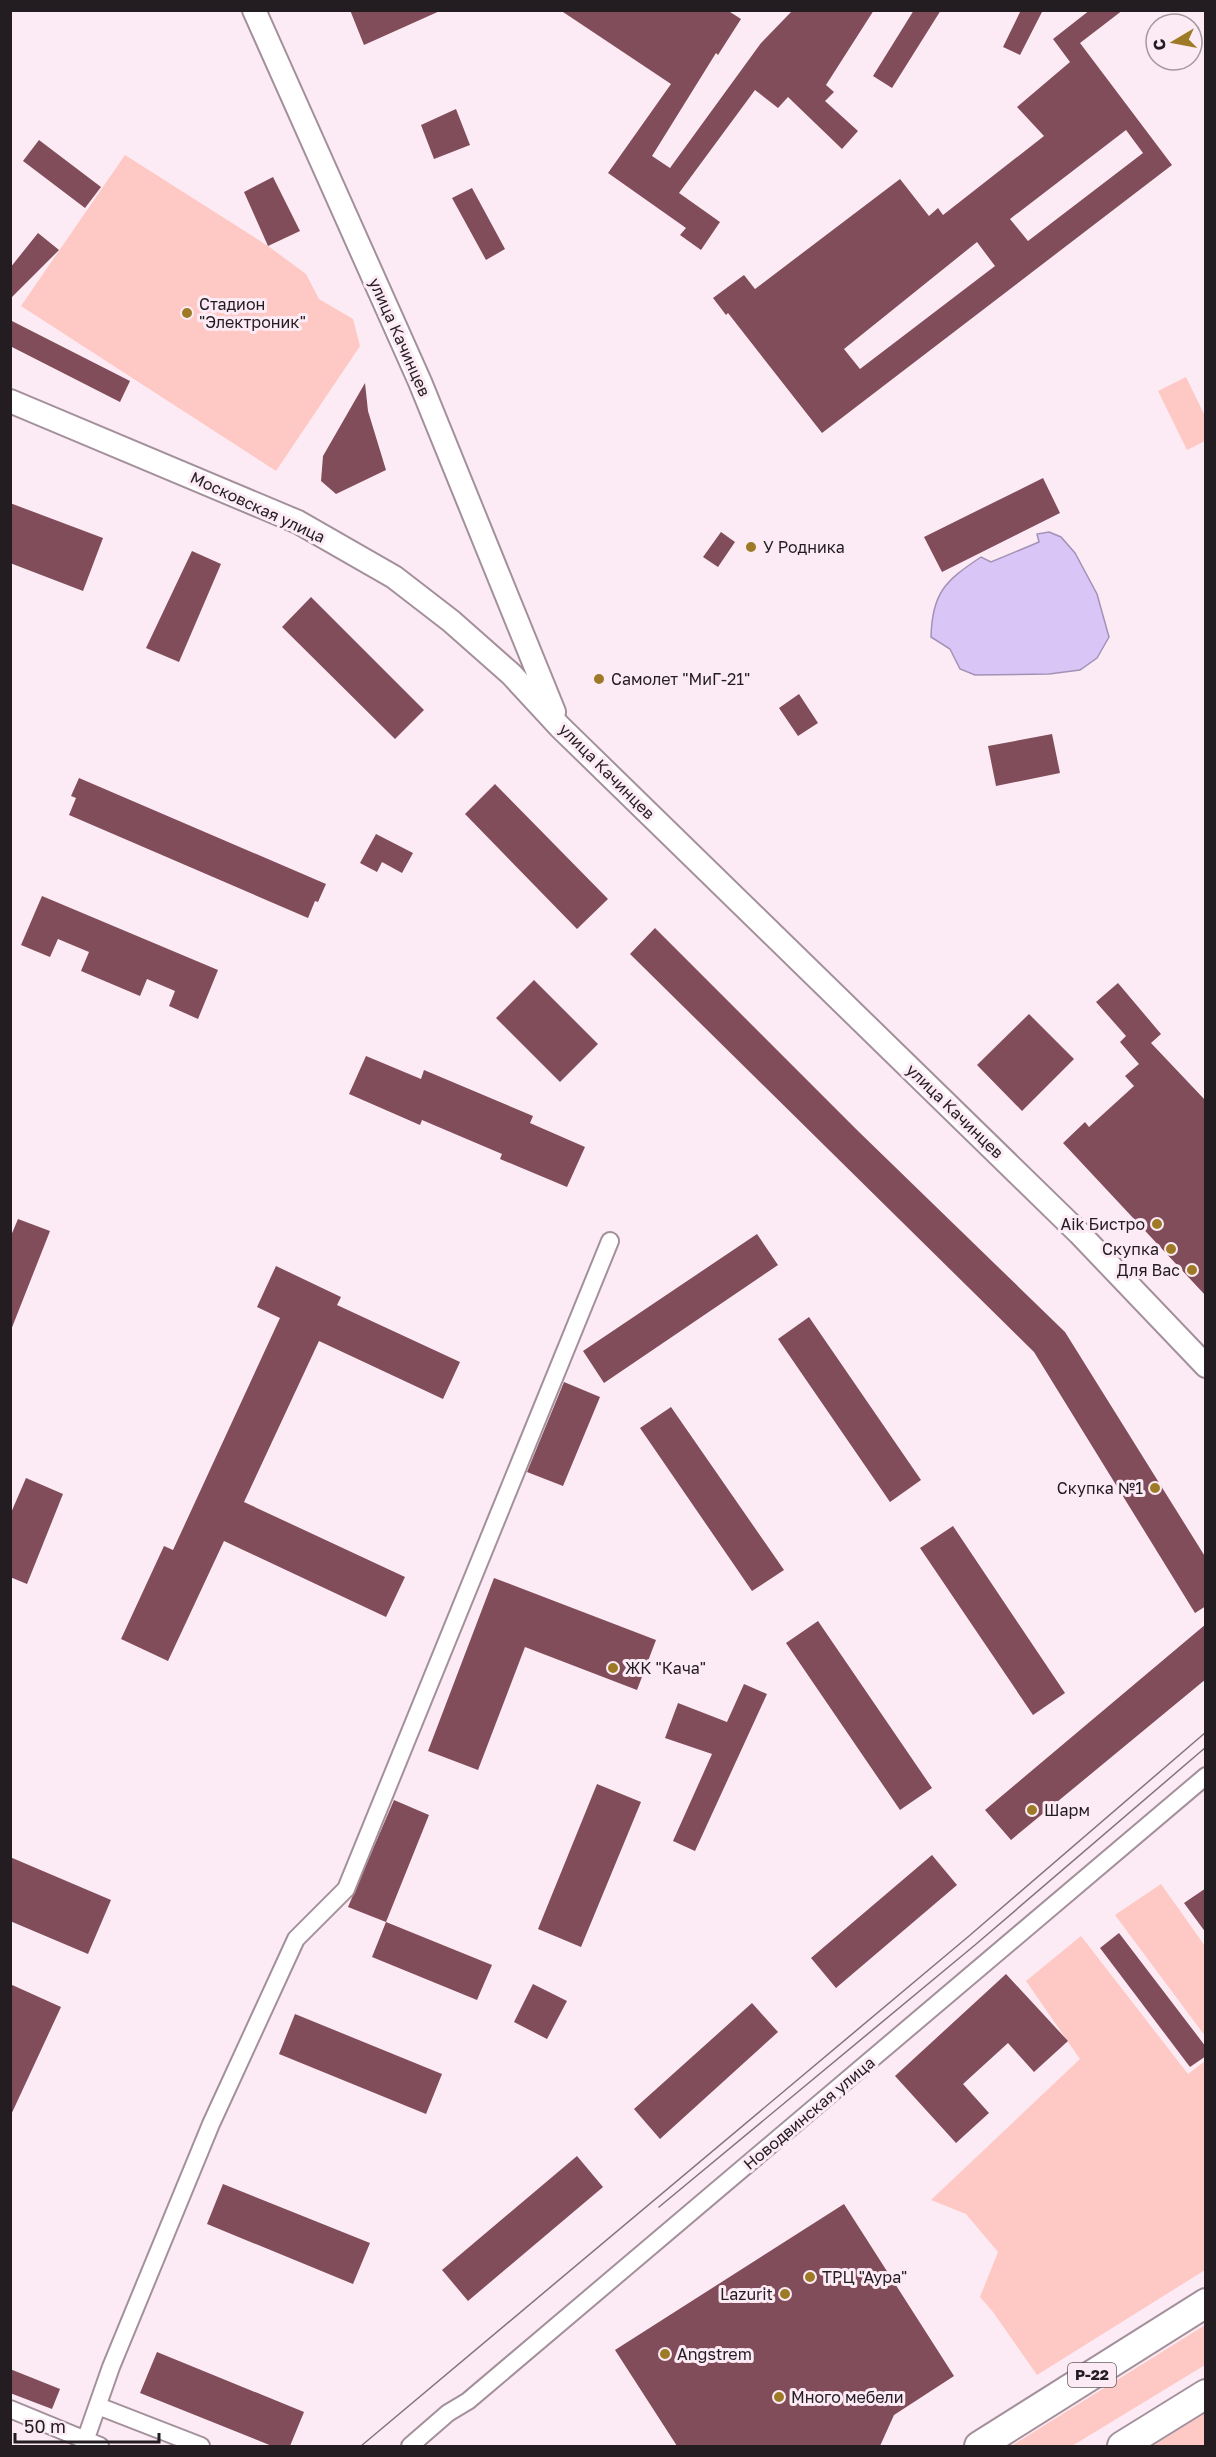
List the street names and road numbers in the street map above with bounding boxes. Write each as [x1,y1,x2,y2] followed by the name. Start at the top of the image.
[365,275,435,399] street label: улица Качинцев
[187,467,329,547] street label: Московская улица
[555,719,659,823] street label: улица Качинцев
[902,1059,1008,1163] street label: улица Качинцев
[739,2052,879,2174] street label: Новодвинская улица
[1068,2363,1116,2387] road number: Р-22

